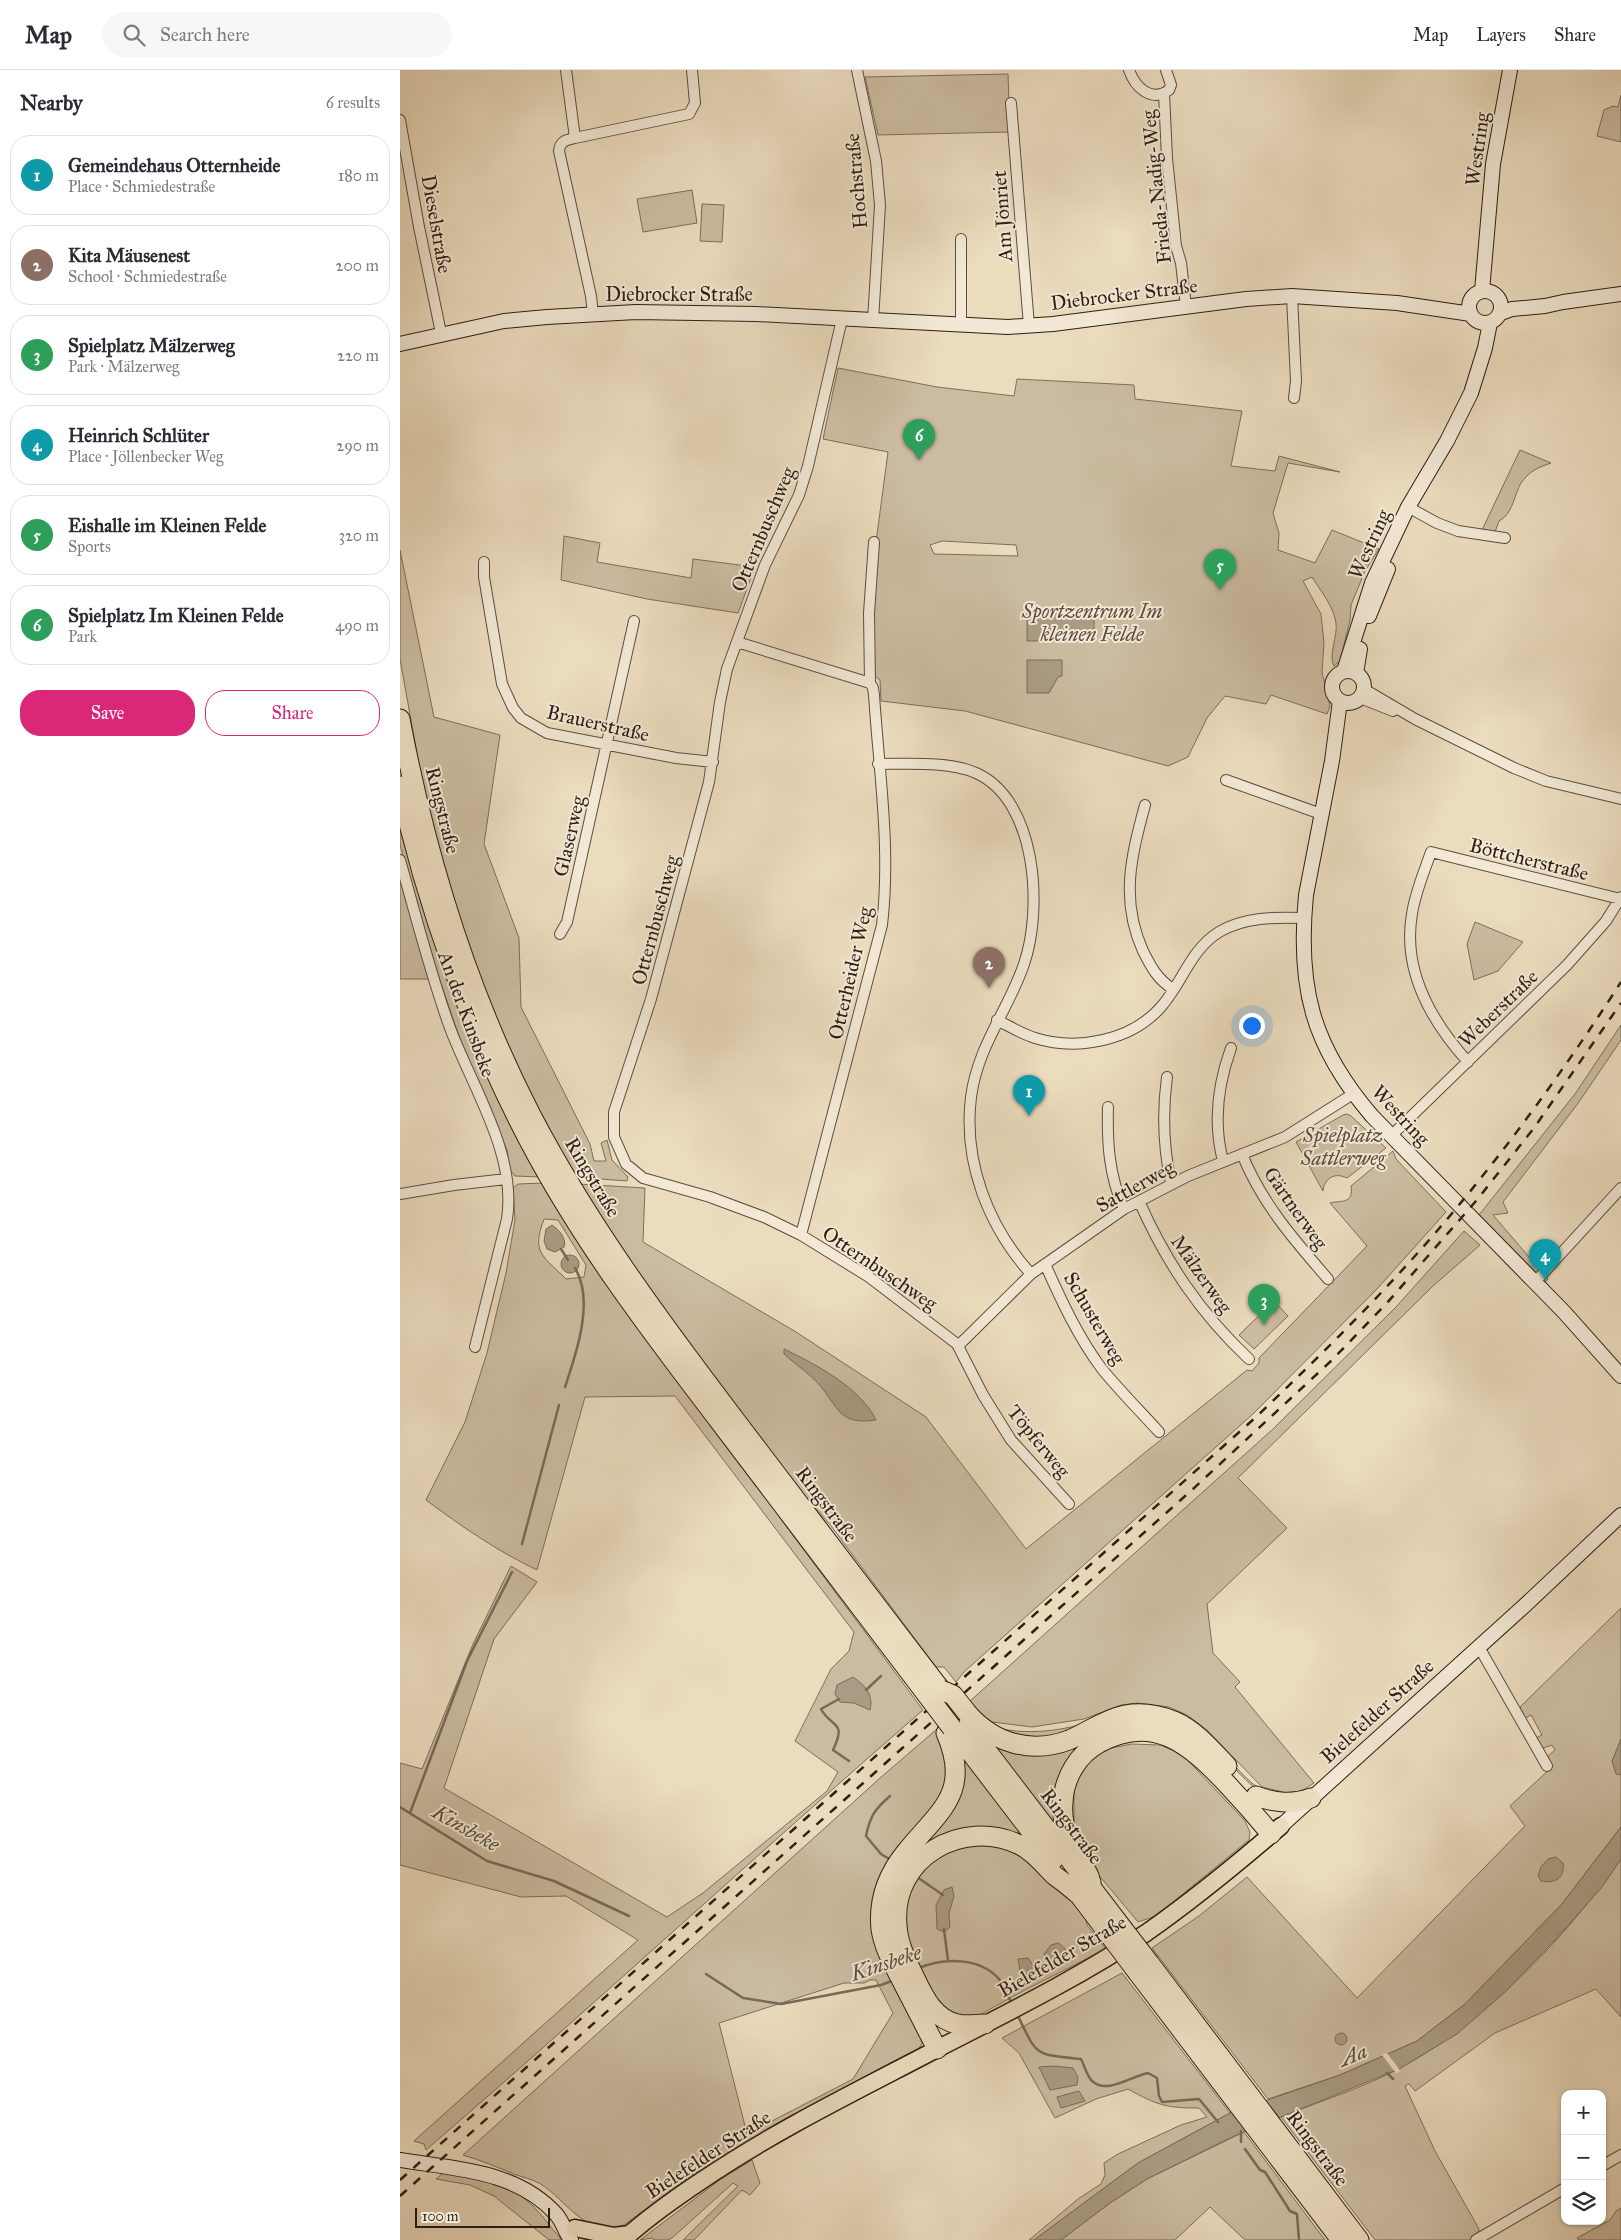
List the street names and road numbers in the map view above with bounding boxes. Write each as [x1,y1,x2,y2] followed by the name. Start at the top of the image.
[1136,108,1177,265] street label: Frieda-Nadig-Weg
[1460,110,1495,187] street label: Westring
[840,132,872,230] street label: Hochstraße
[987,169,1018,264] street label: Am Jönriet
[417,173,457,275] street label: Dieselstraße
[1049,273,1199,315] street label: Diebrocker Straße
[605,282,753,306] street label: Diebrocker Straße
[726,462,801,596] street label: Otternbuschweg
[1342,505,1397,583] street label: Westring
[544,700,652,746] street label: Brauerstraße
[420,764,465,856] street label: Ringstraße
[548,793,591,879] street label: Glaserweg
[1467,833,1591,885] street label: Böttcherstraße
[626,852,685,988] street label: Otternbuschweg
[823,903,878,1042] street label: Otterheider Weg
[433,947,501,1080] street label: An der Kinsbeke
[1453,964,1543,1052] street label: Weberstraße
[1366,1080,1435,1151] street label: Westring
[559,1133,626,1222] street label: Ringstraße
[1092,1154,1179,1218] street label: Sattlerweg
[1258,1162,1333,1255] street label: Gärtnerweg
[817,1221,943,1316] street label: Otternbuschweg
[1165,1230,1238,1319] street label: Mälzerweg
[1058,1268,1131,1369] street label: Schusterweg
[1002,1400,1076,1483] street label: Töpferweg
[790,1461,863,1547] street label: Ringstraße
[1315,1654,1439,1768] street label: Bielefelder Straße
[1035,1783,1108,1869] street label: Ringstraße
[994,1910,1130,2002] street label: Bielefelder Straße
[641,2105,775,2203] street label: Bielefelder Straße
[1281,2105,1354,2191] street label: Ringstraße

